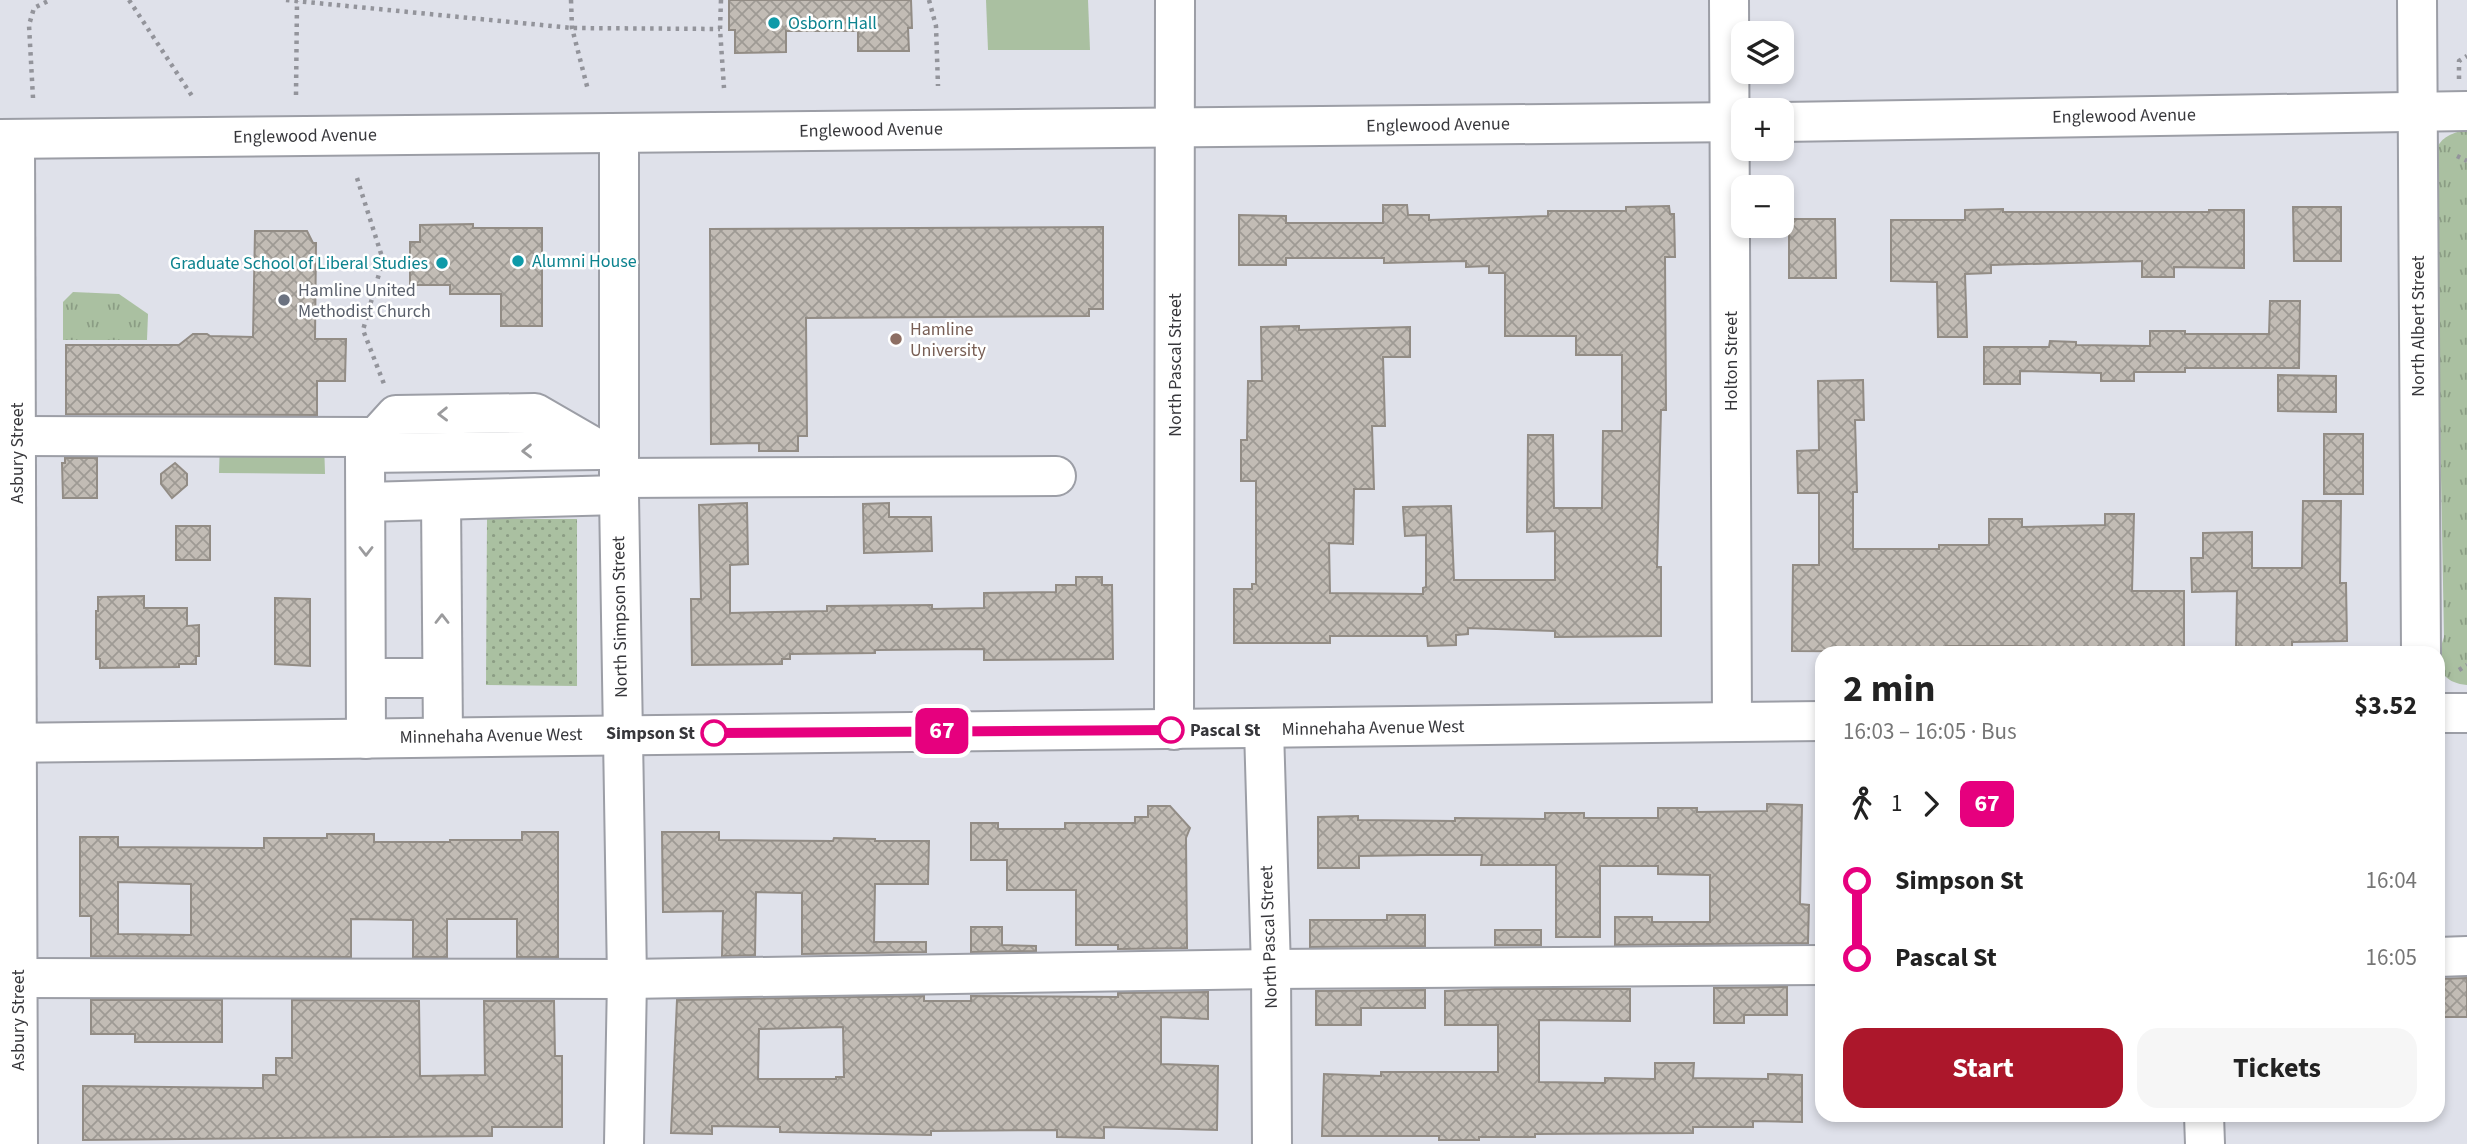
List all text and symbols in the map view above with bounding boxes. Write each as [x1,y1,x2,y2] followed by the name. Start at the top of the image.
[788,11,877,36] place label: Osborn Hall
[766,15,782,31] marker: Osborn Hall
[1731,21,1794,238] map controls
[1731,21,1794,84] button: layers
[1731,98,1794,161] button: +
[2052,102,2196,130] street label: Englewood Avenue
[1366,111,1510,139] street label: Englewood Avenue
[799,116,943,144] street label: Englewood Avenue
[233,122,377,150] street label: Englewood Avenue
[1731,175,1794,238] button: −
[532,249,637,274] place label: Alumni House
[170,251,428,276] place label: Graduate School of Liberal Studies
[510,253,526,269] marker: Alumni House
[434,255,450,271] marker: Graduate School of Liberal Studies
[2406,255,2431,397] street label: North Albert Street
[298,278,431,324] place label: Hamline United Methodist Church
[276,292,292,308] marker: Hamline United Methodist Church
[1163,293,1188,437] street label: North Pascal Street
[1719,311,1744,411] street label: Holton Street
[910,317,986,363] place label: Hamline University
[888,331,904,347] marker: Hamline University
[5,402,30,504] street label: Asbury Street
[437,406,448,422] one-way arrow
[521,443,531,459] one-way arrow
[606,536,634,698] street label: North Simpson Street
[358,546,374,557] one-way arrow
[434,614,450,624] one-way arrow
[1843,662,1935,716] text: 2 min
[2354,687,2417,724] text: $3.52
[911,708,974,754] line badge: 67
[929,713,955,748] text: 67
[1281,714,1465,742] street label: Minnehaha Avenue West
[1843,715,2017,748] text: 16:03 – 16:05 · Bus
[1158,717,1184,743] marker: Pascal St
[1190,718,1261,743] place label: Pascal St
[701,720,727,746] marker: Simpson St
[606,721,695,746] place label: Simpson St
[399,722,583,750] street label: Minnehaha Avenue West
[1843,785,1881,823] icon: walk
[1912,785,1950,823] icon: forward
[1974,786,2000,821] text: 67
[1891,787,1902,820] text: 1
[1895,862,2023,899] text: Simpson St
[2366,864,2417,897] text: 16:04
[1254,865,1284,1009] street label: North Pascal Street
[1895,939,1997,976] text: Pascal St
[2366,941,2417,974] text: 16:05
[6,969,31,1071] street label: Asbury Street
[1843,1028,2123,1108] button: Start
[2137,1028,2417,1108] button: Tickets

